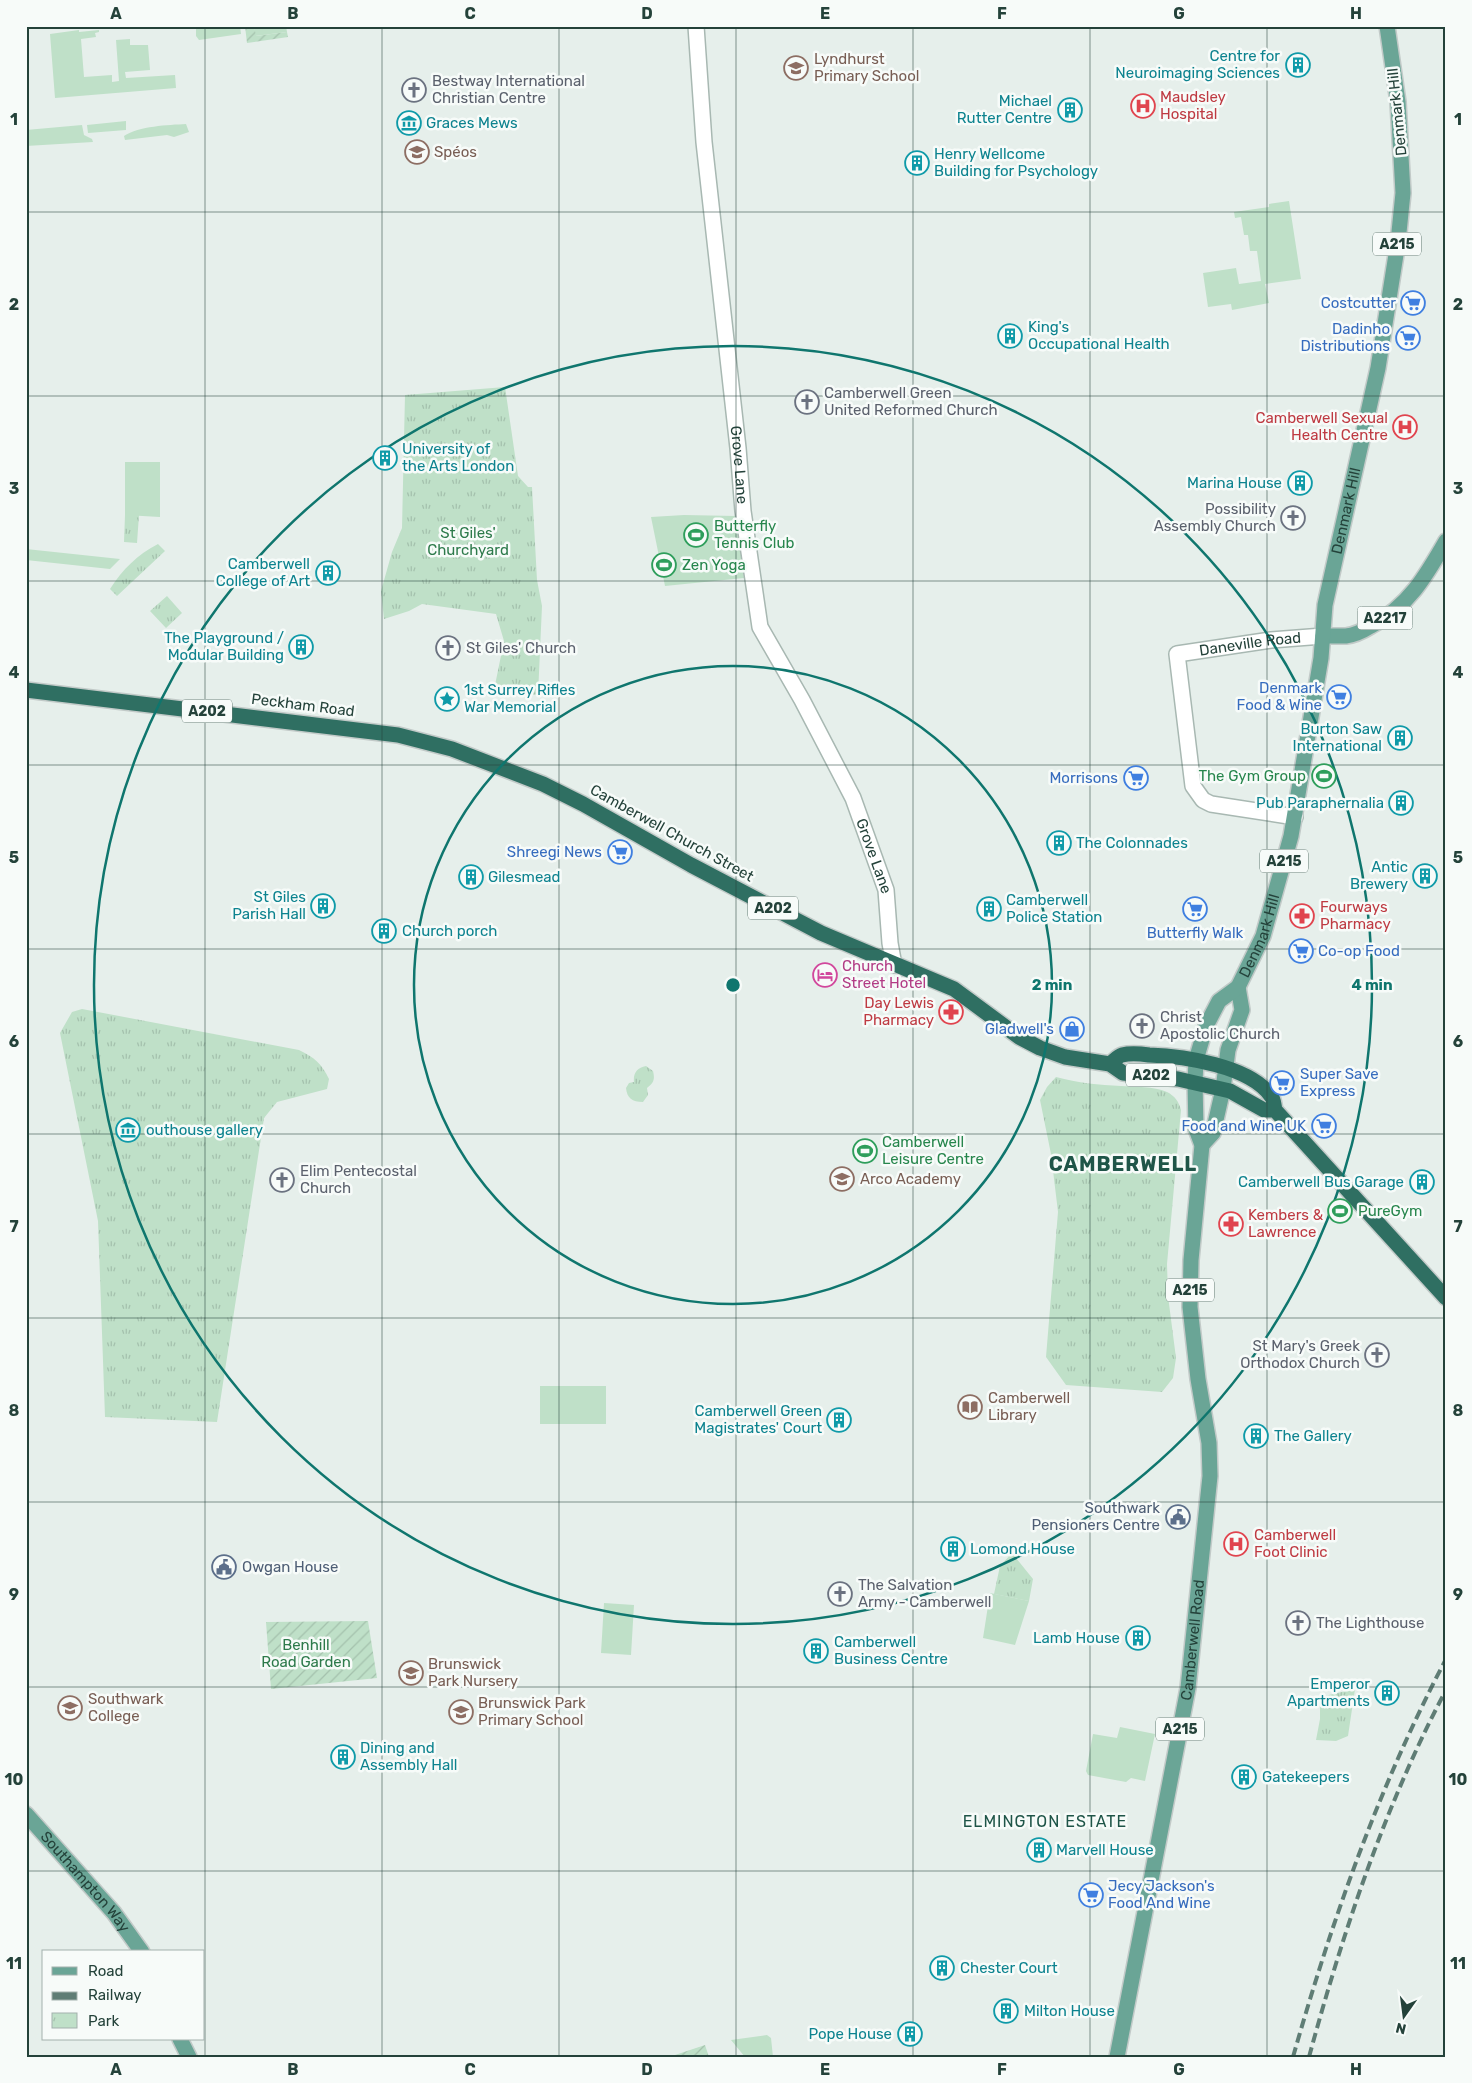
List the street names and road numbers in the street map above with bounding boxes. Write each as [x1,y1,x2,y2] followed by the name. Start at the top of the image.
[1383,67,1411,157] street label: Denmark Hill
[1373,232,1421,255] road number: A215
[727,425,751,505] street label: Grove Lane
[1328,466,1364,556] street label: Denmark Hill
[1358,606,1412,630] road number: A2217
[1198,629,1302,660] street label: Daneville Road
[250,690,356,720] street label: Peckham Road
[182,699,232,722] road number: A202
[587,781,757,886] street label: Camberwell Church Street
[852,816,896,896] street label: Grove Lane
[1260,849,1308,872] road number: A215
[1235,892,1283,980] street label: Denmark Hill
[748,896,798,920] road number: A202
[1126,1064,1176,1086] road number: A202
[1166,1278,1214,1302] road number: A215
[1177,1579,1208,1702] street label: Camberwell Road
[1156,1718,1204,1740] road number: A215
[37,1828,134,1936] street label: Southampton Way

